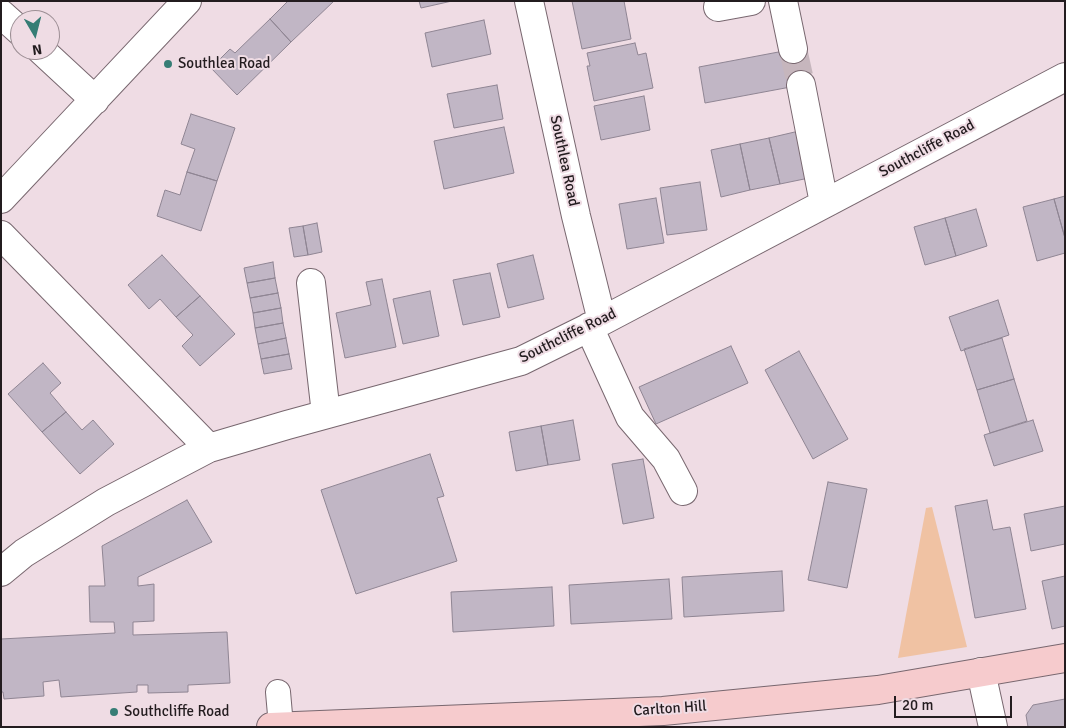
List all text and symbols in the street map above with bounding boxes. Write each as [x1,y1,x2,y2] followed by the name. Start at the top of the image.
[10,10,60,60] north arrow
[31,40,43,58] text: N
[178,55,271,73] place label: Southlea Road
[162,58,174,70] marker: Southlea Road
[546,114,582,208] street label: Southlea Road
[876,116,978,182] street label: Southcliffe Road
[517,305,619,367] street label: Southcliffe Road
[896,686,1014,718] scale bar
[902,696,933,714] text: 20 m
[633,697,707,721] street label: Carlton Hill
[124,703,230,721] place label: Southcliffe Road
[108,706,120,718] marker: Southcliffe Road

